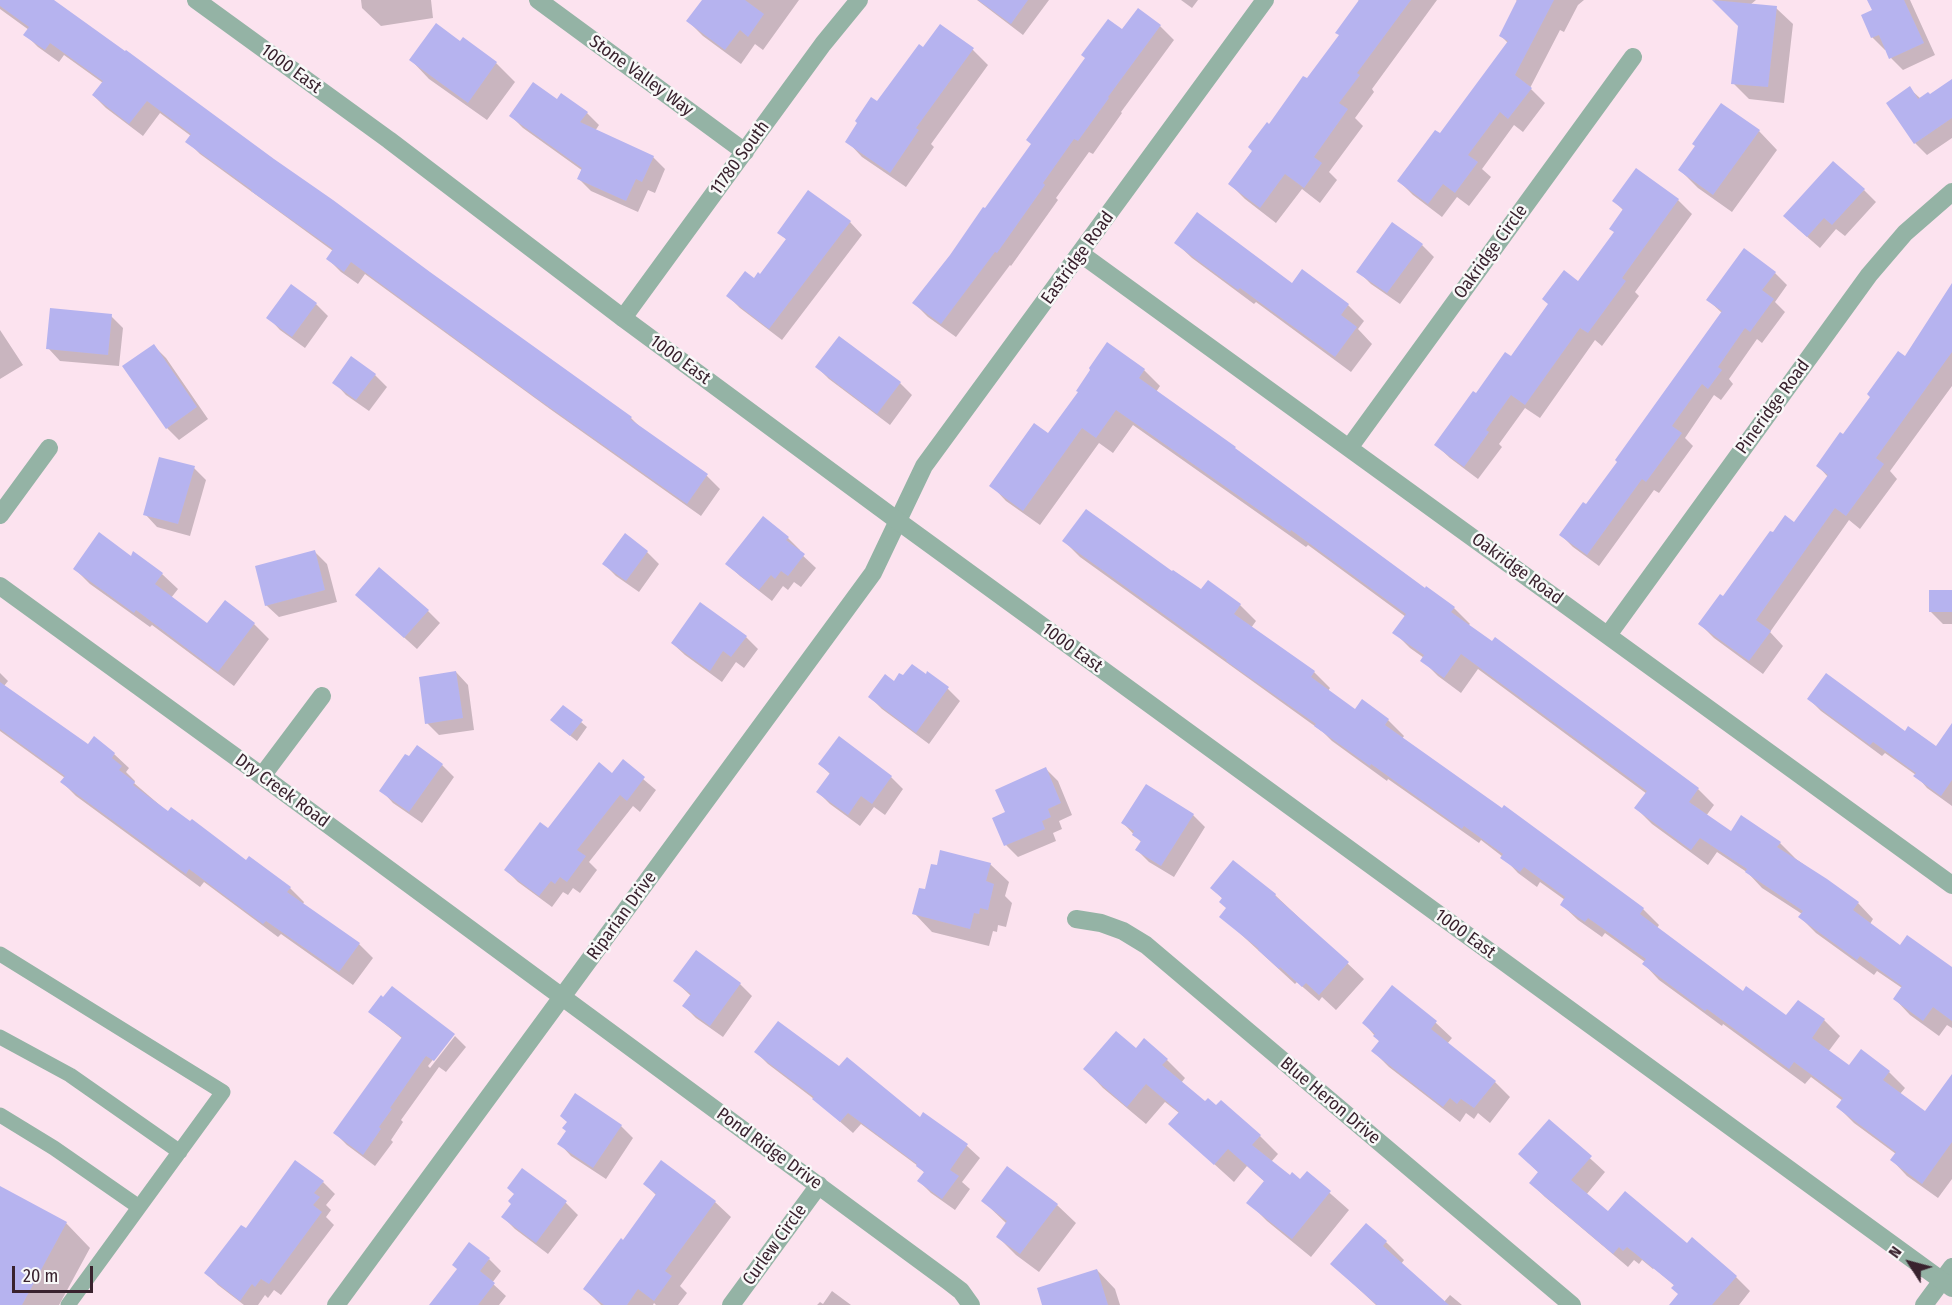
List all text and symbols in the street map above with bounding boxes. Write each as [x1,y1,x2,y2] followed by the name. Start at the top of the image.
[585,31,697,121] street label: Stone Valley Way
[256,40,326,98] street label: 1000 East
[706,117,774,199] street label: 11780 South
[1450,201,1532,303] street label: Oakridge Circle
[1037,207,1119,309] street label: Eastridge Road
[645,331,715,389] street label: 1000 East
[1732,356,1814,458] street label: Pineridge Road
[1467,529,1567,609] street label: Oakridge Road
[1037,619,1107,677] street label: 1000 East
[231,750,333,832] street label: Dry Creek Road
[583,868,661,964] street label: Riparian Drive
[1430,905,1500,963] street label: 1000 East
[1276,1053,1384,1149] street label: Blue Heron Drive
[712,1103,826,1195] street label: Pond Ridge Drive
[738,1200,812,1290] street label: Curlew Circle
[1880,1233,1940,1293] north arrow
[1885,1243,1906,1262] text: N
[15,1254,96,1292] scale bar
[23,1265,58,1287] text: 20 m

